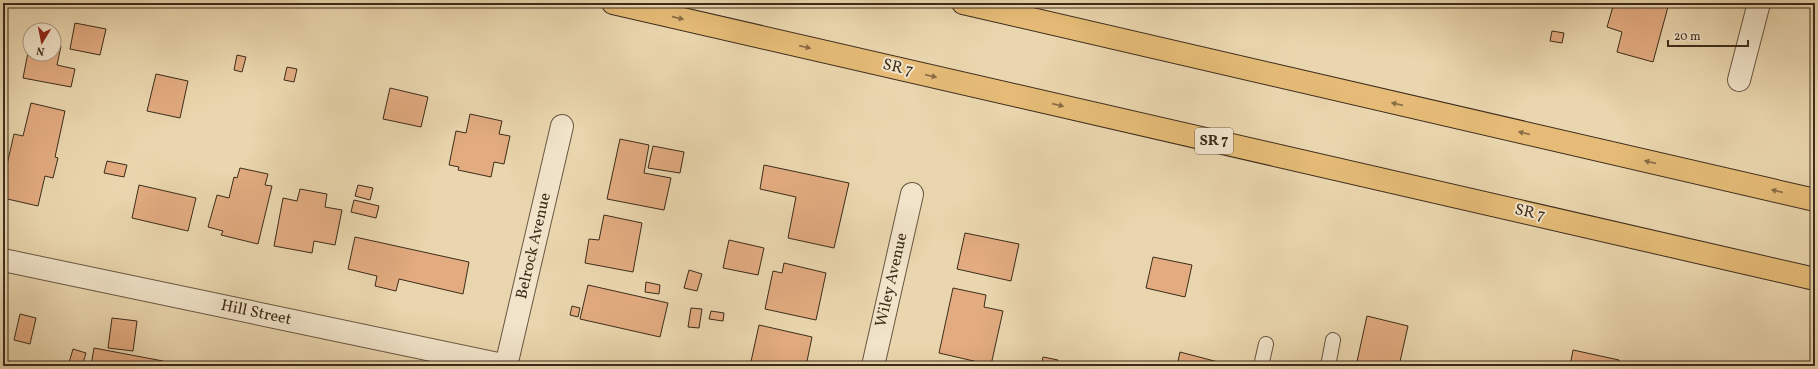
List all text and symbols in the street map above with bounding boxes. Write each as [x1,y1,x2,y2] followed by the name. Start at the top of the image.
[672,15,684,21] one-way arrow
[22,22,62,62] north arrow
[1668,22,1748,48] scale bar
[1674,29,1701,45] text: 20 m
[35,42,46,58] text: N
[799,44,811,50] one-way arrow
[881,54,916,82] street label: SR 7
[925,74,937,80] one-way arrow
[1391,100,1403,106] one-way arrow
[1052,103,1064,109] one-way arrow
[1195,128,1233,154] road number: SR 7
[1517,129,1530,135] one-way arrow
[1644,159,1656,165] one-way arrow
[1771,188,1783,194] one-way arrow
[511,191,557,301] street label: Belrock Avenue
[1513,199,1548,227] street label: SR 7
[870,231,914,329] street label: Wiley Avenue
[219,295,294,331] street label: Hill Street

